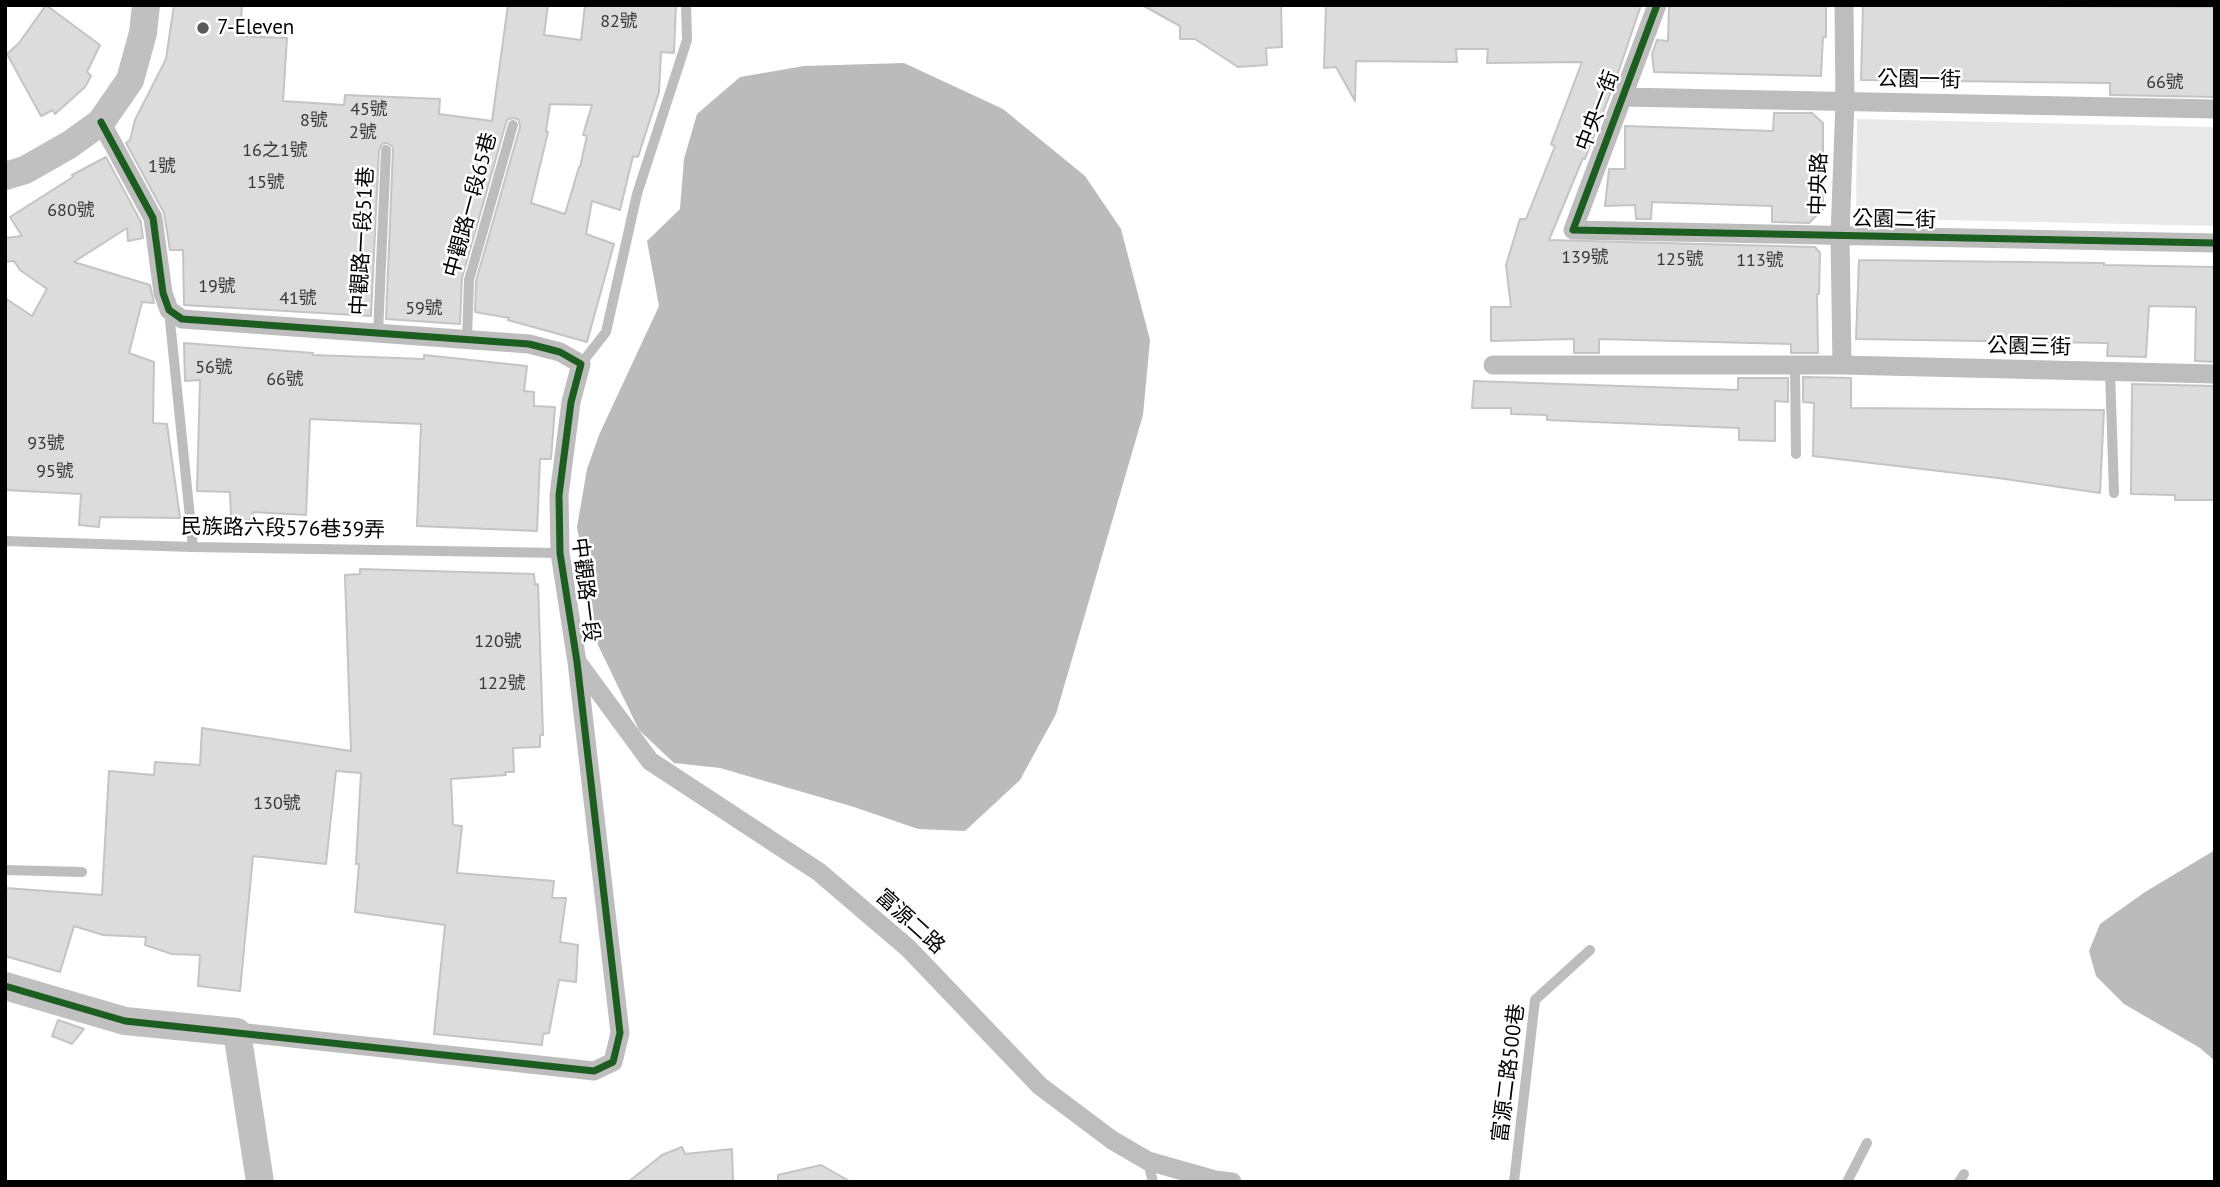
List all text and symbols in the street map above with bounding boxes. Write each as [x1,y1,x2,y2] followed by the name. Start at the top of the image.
[600,11,638,33] house number: 82號
[217,15,294,41] place label: 7-Eleven
[195,20,211,36] marker: 7-Eleven
[1571,67,1625,155] street label: 中央一街
[1877,67,1961,93] street label: 公園一街
[2146,72,2184,94] house number: 66號
[350,99,388,121] house number: 45號
[300,110,328,132] house number: 8號
[349,122,377,144] house number: 2號
[440,130,502,280] street label: 中觀路一段65巷
[242,140,308,162] house number: 16之1號
[1805,152,1833,216] street label: 中央路
[148,156,176,178] house number: 1號
[347,166,379,316] street label: 中觀路一段51巷
[247,172,285,194] house number: 15號
[47,200,95,222] house number: 680號
[1852,207,1936,233] street label: 公園二街
[1561,247,1609,269] house number: 139號
[1656,249,1704,271] house number: 125號
[1736,250,1784,272] house number: 113號
[198,276,236,298] house number: 19號
[279,288,317,310] house number: 41號
[405,298,443,320] house number: 59號
[1987,334,2071,360] street label: 公園三街
[195,357,233,379] house number: 56號
[266,369,304,391] house number: 66號
[27,433,65,455] house number: 93號
[36,461,74,483] house number: 95號
[181,515,385,543] street label: 民族路六段576巷39弄
[566,536,604,644] street label: 中觀路一段
[474,631,522,653] house number: 120號
[478,673,526,695] house number: 122號
[253,793,301,815] house number: 130號
[870,885,950,959] street label: 富源二路
[1488,1002,1530,1144] street label: 富源二路500巷

